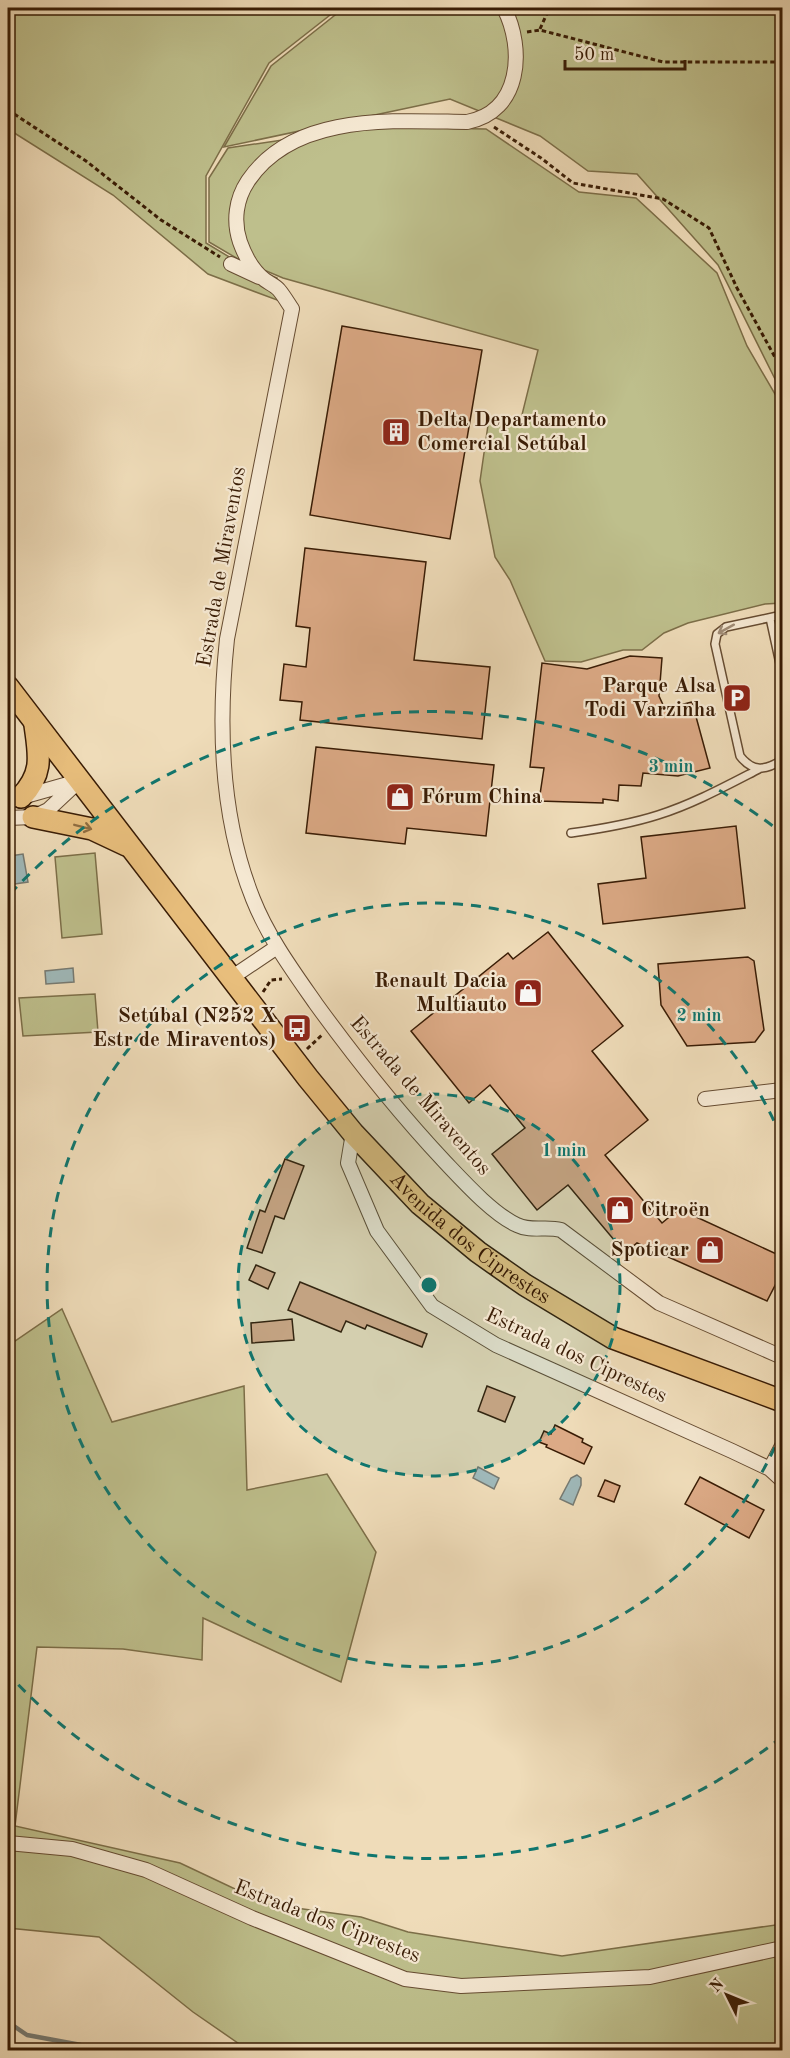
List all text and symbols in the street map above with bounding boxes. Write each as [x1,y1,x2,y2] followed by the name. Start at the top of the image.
[565,33,685,71] scale bar
[574,46,614,64] text: 50 m
[417,410,607,455] place label: Delta Departamento Comercial Setúbal
[380,416,412,448] building icon: Delta Departamento Comercial Setúbal
[194,465,250,669] street label: Estrada de Miraventos
[718,623,735,635] one-way arrow
[584,676,716,721] place label: Parque Alsa Todi Varzinha
[721,682,753,714] parking icon: Parque Alsa Todi Varzinha
[648,758,694,776] text: 3 min
[384,781,416,813] shop icon: Fórum China
[421,787,543,808] place label: Fórum China
[73,822,92,834] one-way arrow
[374,971,507,1016] place label: Renault Dacia Multiauto
[512,977,544,1009] shop icon: Renault Dacia Multiauto
[93,1006,276,1051] place label: Setúbal (N252 X Estr de Miraventos)
[676,1007,722,1025] text: 2 min
[281,1012,313,1044] bus stop icon: Setúbal (N252 X Estr de Miraventos)
[345,1012,495,1180] street label: Estrada de Miraventos
[541,1142,587,1160] text: 1 min
[385,1168,554,1308] street label: Avenida dos Ciprestes
[604,1194,636,1226] shop icon: Citroën
[641,1200,710,1221] place label: Citroën
[694,1234,726,1266] shop icon: Spoticar
[611,1240,689,1261] place label: Spoticar
[419,1275,439,1295] centre of rings
[482,1305,670,1407] street label: Estrada dos Ciprestes
[231,1877,423,1967] street label: Estrada dos Ciprestes
[697,1965,757,2025] north arrow
[707,1976,728,1996] text: N

